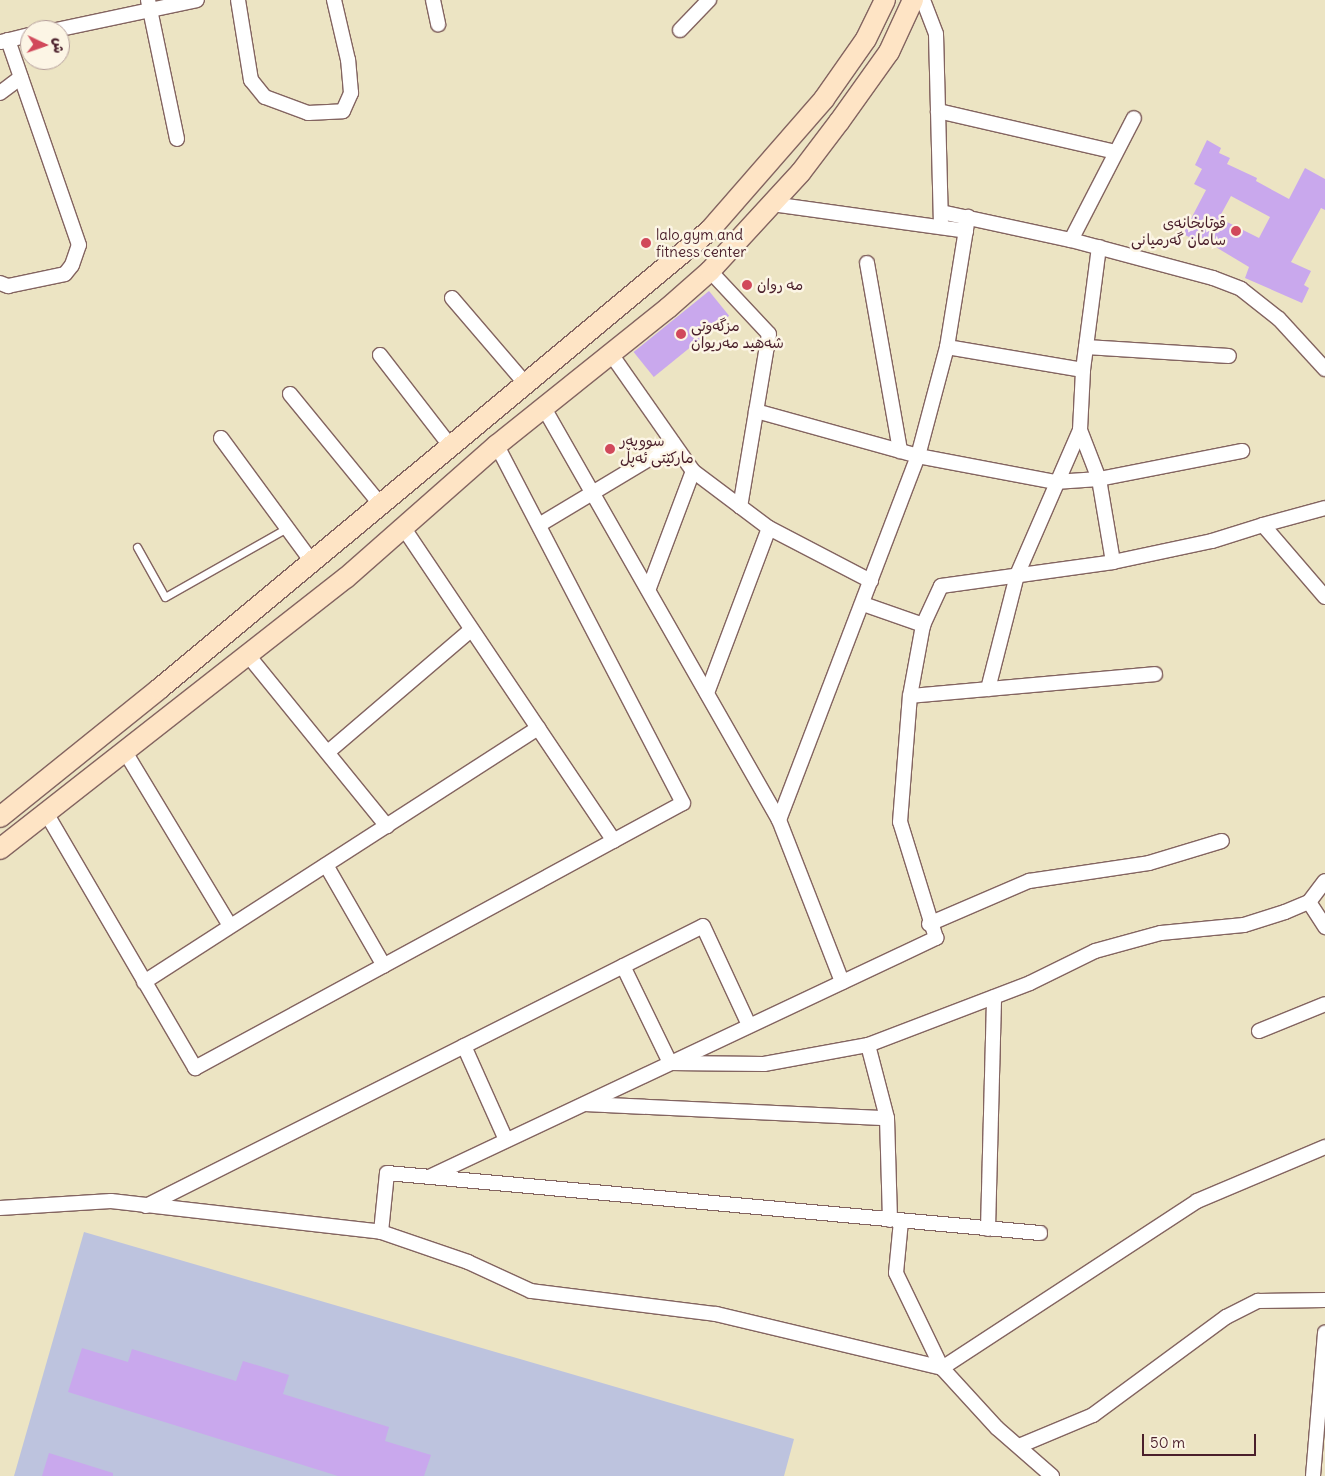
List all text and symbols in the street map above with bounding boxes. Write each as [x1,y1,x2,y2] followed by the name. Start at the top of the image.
[20,20,70,70] north arrow
[50,38,68,54] text: ش
[1131,213,1226,248] place label: قوتابخانەی سامان گەرمیانی
[656,225,746,260] place label: lalo gym and fitness center
[1230,225,1242,237] marker: قوتابخانەی سامان گەرمیانی
[640,237,652,249] marker: lalo gym and fitness center
[757,276,803,294] place label: مه روان
[741,279,753,291] marker: مه روان
[691,316,784,351] place label: مزگەوتی شەھید مەریوان
[675,328,687,340] marker: مزگەوتی شەھید مەریوان
[620,431,694,466] place label: سووپەر مارکێتی ئەپڵ
[604,443,616,455] marker: سووپەر مارکێتی ئەپڵ
[1145,1424,1259,1456] scale bar
[1150,1433,1185,1452] text: 50 m

